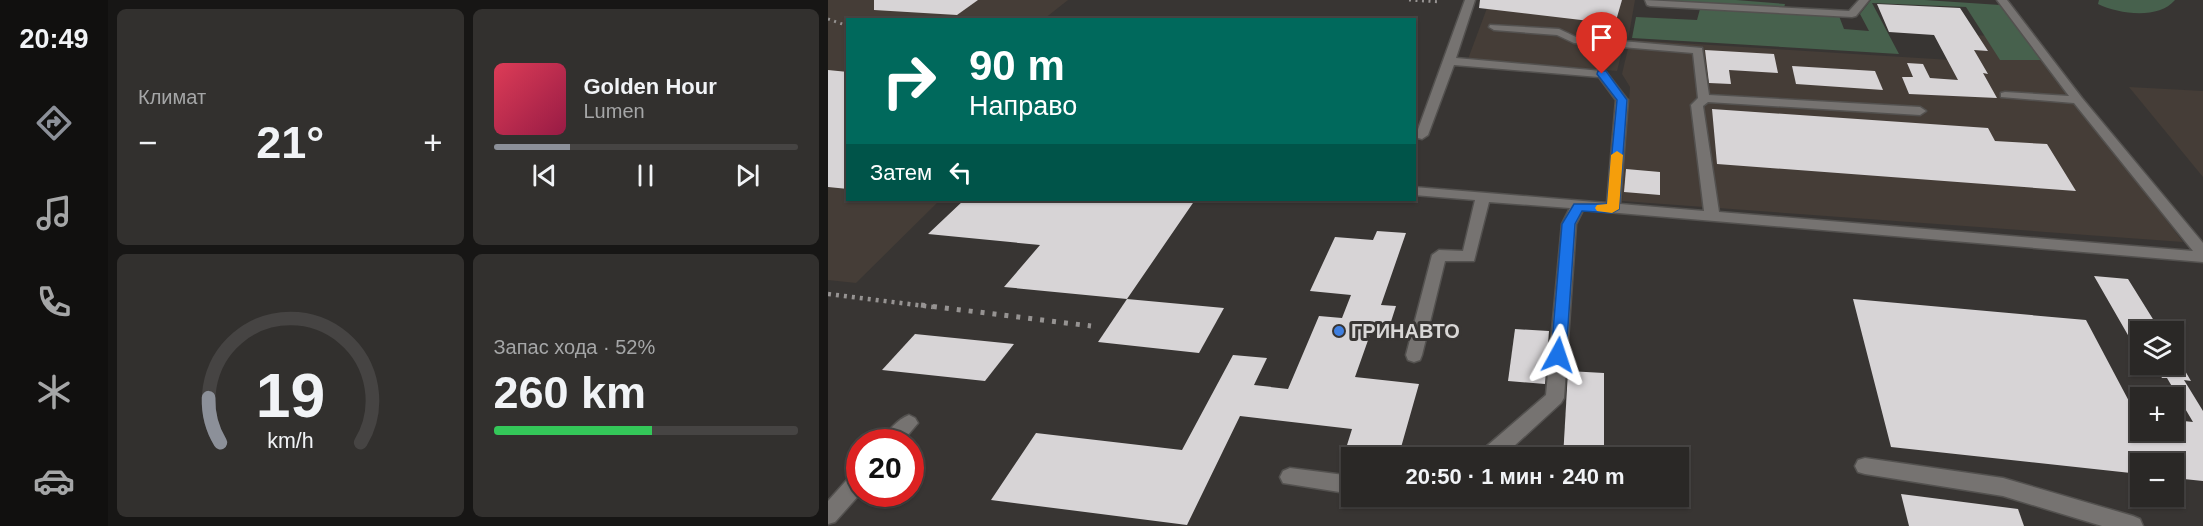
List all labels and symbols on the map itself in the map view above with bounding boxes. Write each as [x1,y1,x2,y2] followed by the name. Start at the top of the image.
[1576,12,1627,74] pin
[1351,320,1460,342] place label: ГРИНАВТО
[1526,323,1590,387] position arrow
[1332,324,1346,338] marker: ГРИНАВТО
[846,429,924,507] speed limit sign: 20

